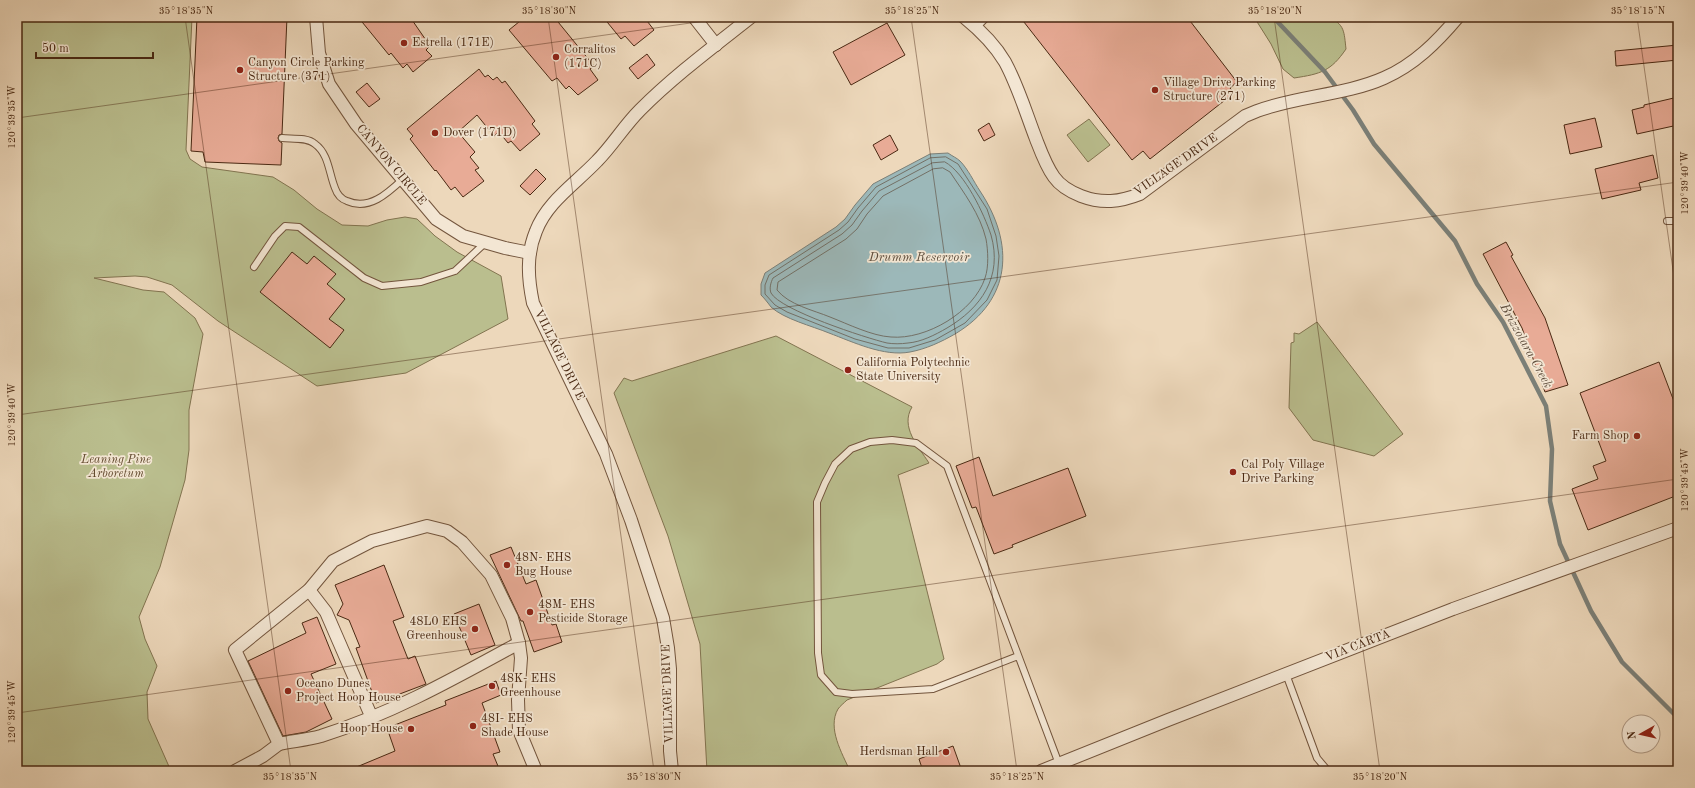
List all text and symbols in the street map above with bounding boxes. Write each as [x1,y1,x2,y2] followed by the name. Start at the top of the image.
[159,6,214,16] text: 35°18'35"N
[522,6,577,16] text: 35°18'30"N
[885,6,940,16] text: 35°18'25"N
[1248,6,1303,16] text: 35°18'20"N
[1611,6,1666,16] text: 35°18'15"N
[36,34,153,60] scale bar
[412,36,494,49] place label: Estrella (171E)
[399,38,409,48] marker: Estrella (171E)
[42,42,69,55] text: 50 m
[564,44,616,70] place label: Corralitos (171C)
[551,52,561,62] marker: Corralitos (171C)
[248,57,365,83] place label: Canyon Circle Parking Structure (371)
[235,65,245,75] marker: Canyon Circle Parking Structure (371)
[1163,77,1276,103] place label: Village Drive Parking Structure (271)
[7,85,17,149] text: 120°39'35"W
[1150,85,1160,95] marker: Village Drive Parking Structure (271)
[354,123,428,207] street label: CANYON CIRCLE
[443,126,517,139] place label: Dover (171D)
[430,128,440,138] marker: Dover (171D)
[1132,132,1220,198] street label: VILLAGE DRIVE
[1680,151,1690,215] text: 120°39'40"W
[868,251,970,264] water label: Drumm Reservoir
[1497,301,1555,391] water label: Brizzolara Creek
[532,308,586,402] street label: VILLAGE DRIVE
[856,357,970,383] place label: California Polytechnic State University
[843,365,853,375] marker: California Polytechnic State University
[7,383,17,447] text: 120°39'40"W
[1572,430,1629,442] place label: Farm Shop
[1632,431,1642,441] marker: Farm Shop
[1680,448,1690,512] text: 120°39'45"W
[80,454,151,480] park label: Leaning Pine Arboretum
[1241,459,1325,485] place label: Cal Poly Village Drive Parking
[1228,467,1238,477] marker: Cal Poly Village Drive Parking
[515,552,573,578] place label: 48N- EHS Bug House
[502,560,512,570] marker: 48N- EHS Bug House
[538,599,628,625] place label: 48M- EHS Pesticide Storage
[525,607,535,617] marker: 48M- EHS Pesticide Storage
[406,616,467,642] place label: 48L0 EHS Greenhouse
[470,624,480,634] marker: 48L0 EHS Greenhouse
[1324,628,1392,664] street label: VIA CARTA
[660,644,676,744] street label: VILLAGE DRIVE
[500,673,561,699] place label: 48K- EHS Greenhouse
[296,678,401,704] place label: Oceano Dunes Project Hoop House
[7,680,17,744] text: 120°39'45"W
[487,681,497,691] marker: 48K- EHS Greenhouse
[283,686,293,696] marker: Oceano Dunes Project Hoop House
[481,713,549,739] place label: 48I- EHS Shade House
[1621,714,1661,754] north arrow
[468,721,478,731] marker: 48I- EHS Shade House
[340,723,403,735] place label: Hoop House
[406,724,416,734] marker: Hoop House
[1626,730,1639,740] text: N
[859,746,938,758] place label: Herdsman Hall
[941,747,951,757] marker: Herdsman Hall
[263,772,318,782] text: 35°18'35"N
[627,772,682,782] text: 35°18'30"N
[990,772,1045,782] text: 35°18'25"N
[1353,772,1408,782] text: 35°18'20"N

